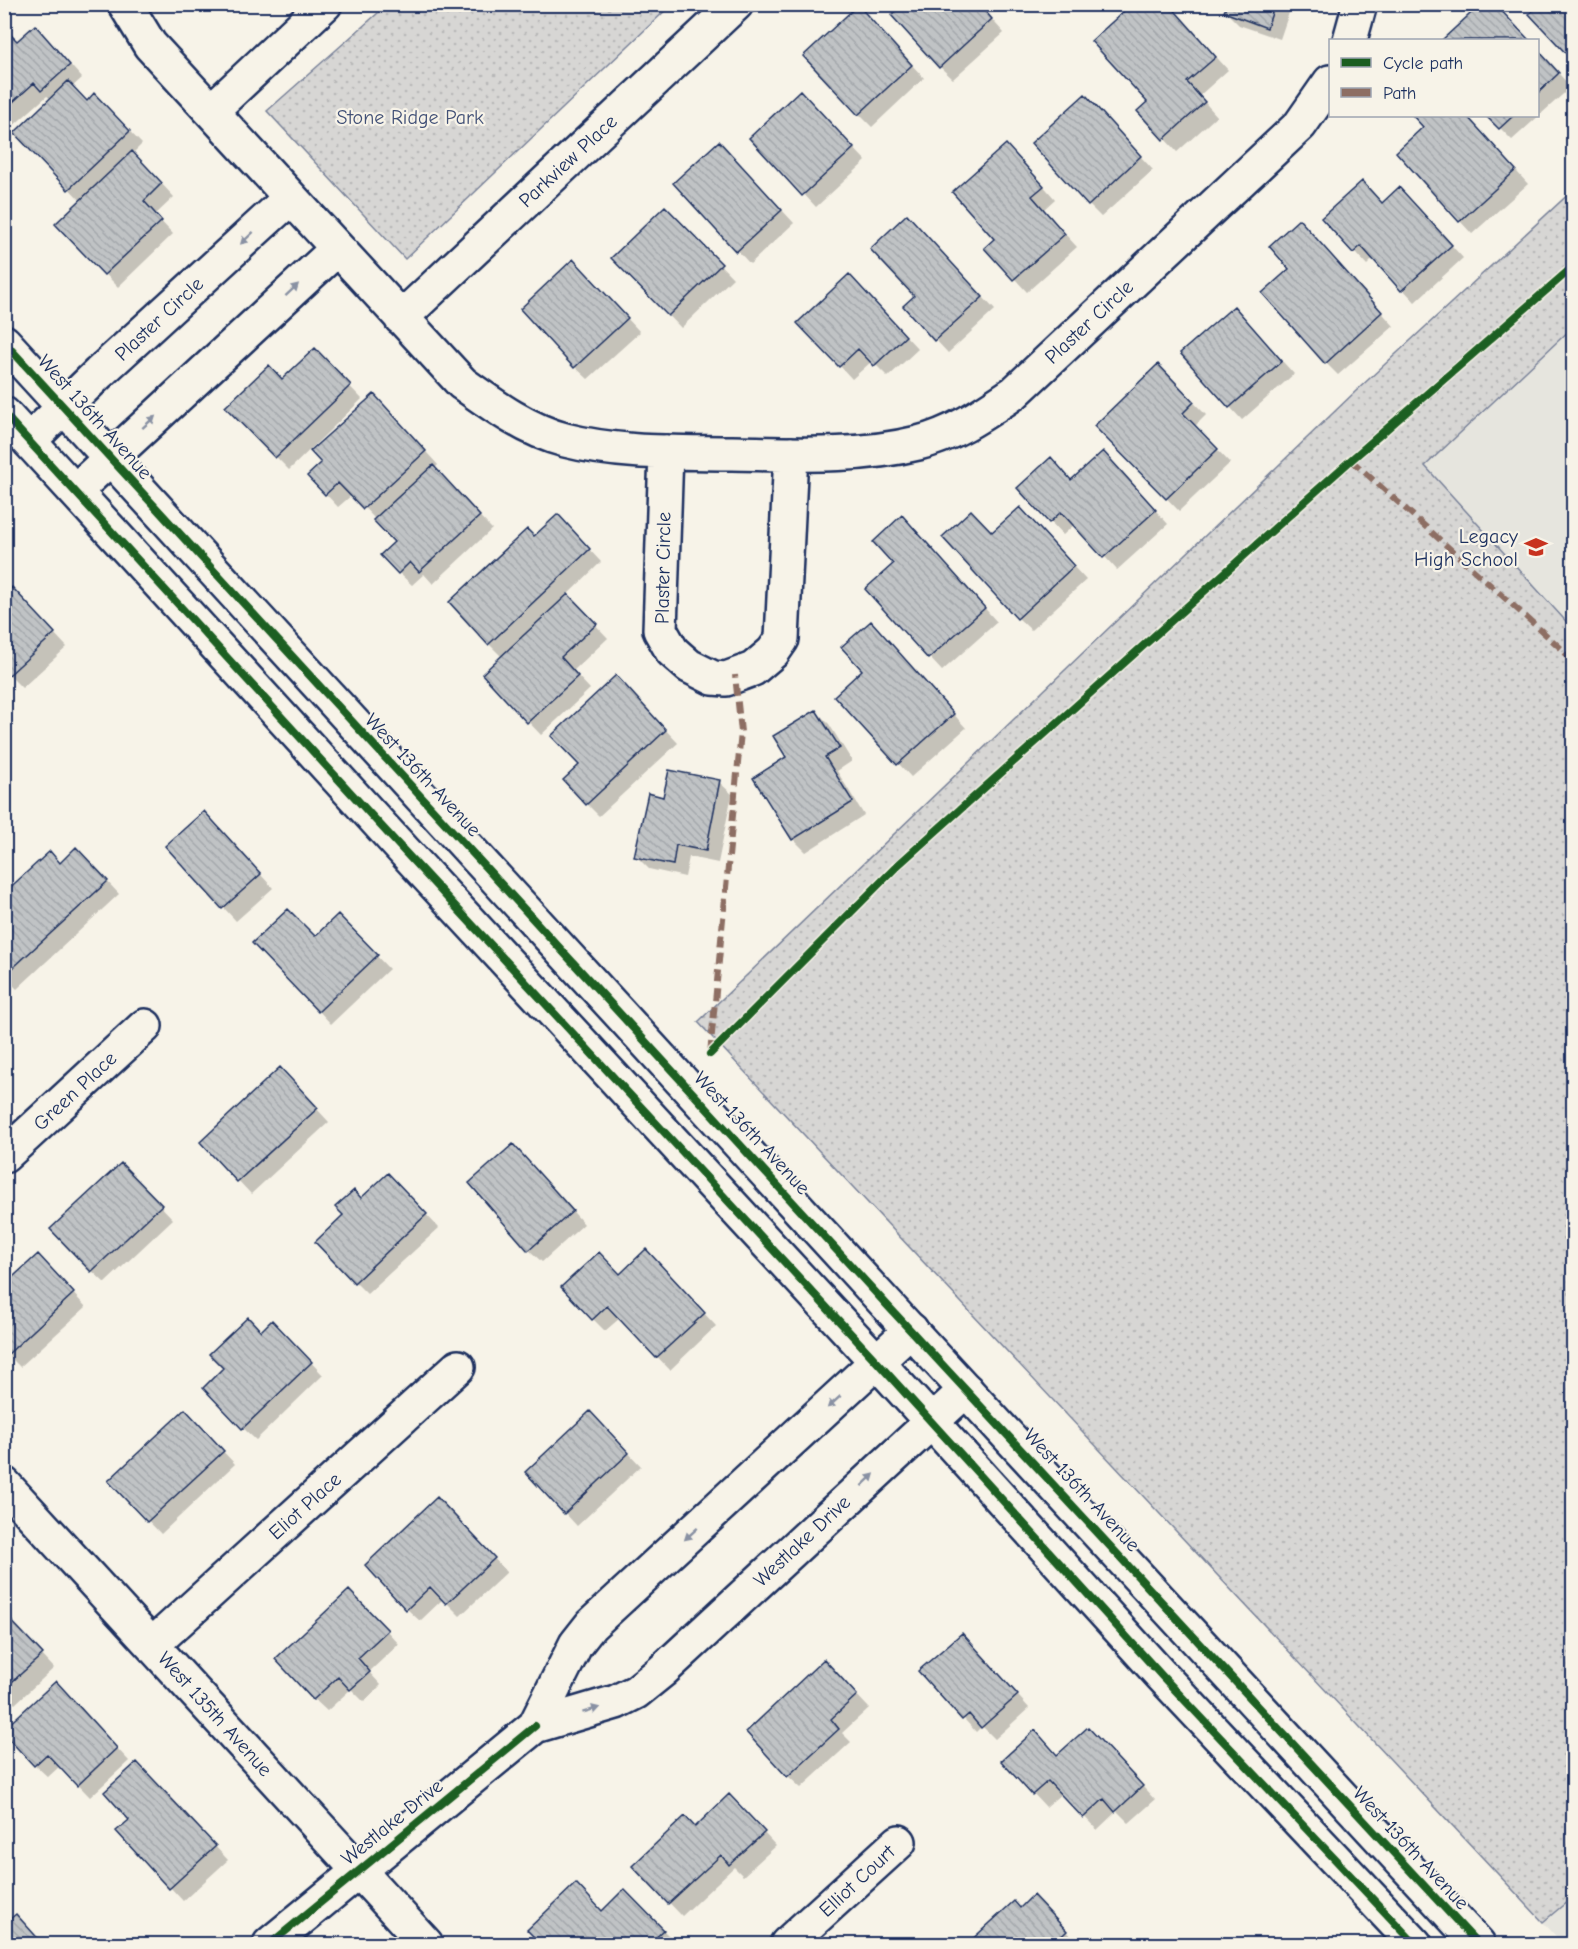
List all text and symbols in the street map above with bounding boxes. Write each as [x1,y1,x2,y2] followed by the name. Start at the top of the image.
[1329,39,1539,117] legend
[1383,53,1463,74] text: Cycle path
[1383,83,1416,104] text: Path
[336,106,484,129] park label: Stone Ridge Park
[514,110,622,212] street label: Parkview Place
[239,231,254,245] one-way arrow
[110,272,208,366] street label: Plaster Circle
[1040,275,1138,369] street label: Plaster Circle
[284,284,299,297] one-way arrow
[33,350,157,484] street label: West 136th Avenue
[141,416,156,429] one-way arrow
[651,512,675,624] street label: Plaster Circle
[1414,525,1518,571] place label: Legacy High School
[1523,534,1549,560] school or university icon: Legacy High School
[360,709,486,841] street label: West 136th Avenue
[29,1047,121,1135] street label: Green Place
[689,1067,815,1199] street label: West 136th Avenue
[827,1395,842,1409] one-way arrow
[1019,1424,1145,1556] street label: West 136th Avenue
[264,1468,346,1544] street label: Eliot Place
[860,1474,875,1487] one-way arrow
[749,1490,855,1592] street label: Westlake Drive
[683,1527,698,1541] one-way arrow
[153,1647,277,1781] street label: West 135th Avenue
[582,1705,600,1714] one-way arrow
[337,1774,447,1870] street label: Westlake Drive
[1348,1782,1474,1914] street label: West 136th Avenue
[814,1839,900,1922] street label: Elliot Court

